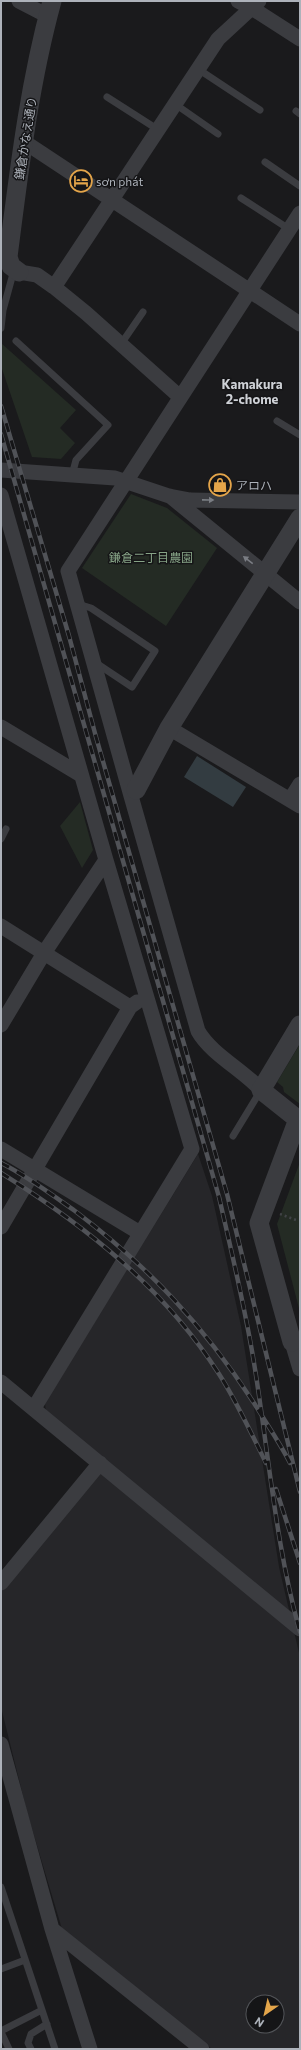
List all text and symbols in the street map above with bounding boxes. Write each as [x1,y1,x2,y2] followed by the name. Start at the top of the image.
[12,95,38,181] street label: 鎌倉かなえ通り
[68,168,94,194] hotel icon: sơn phát
[96,174,143,188] place label: sơn phát
[221,376,283,407] district label: Kamakura 2-chome
[207,472,233,498] shop icon: アロハ
[236,478,272,492] place label: アロハ
[202,497,215,503] one-way arrow
[109,550,193,564] park label: 鎌倉二丁目農園
[242,556,253,564] one-way arrow
[245,1994,285,2034] north arrow
[252,2015,266,2030] text: N

